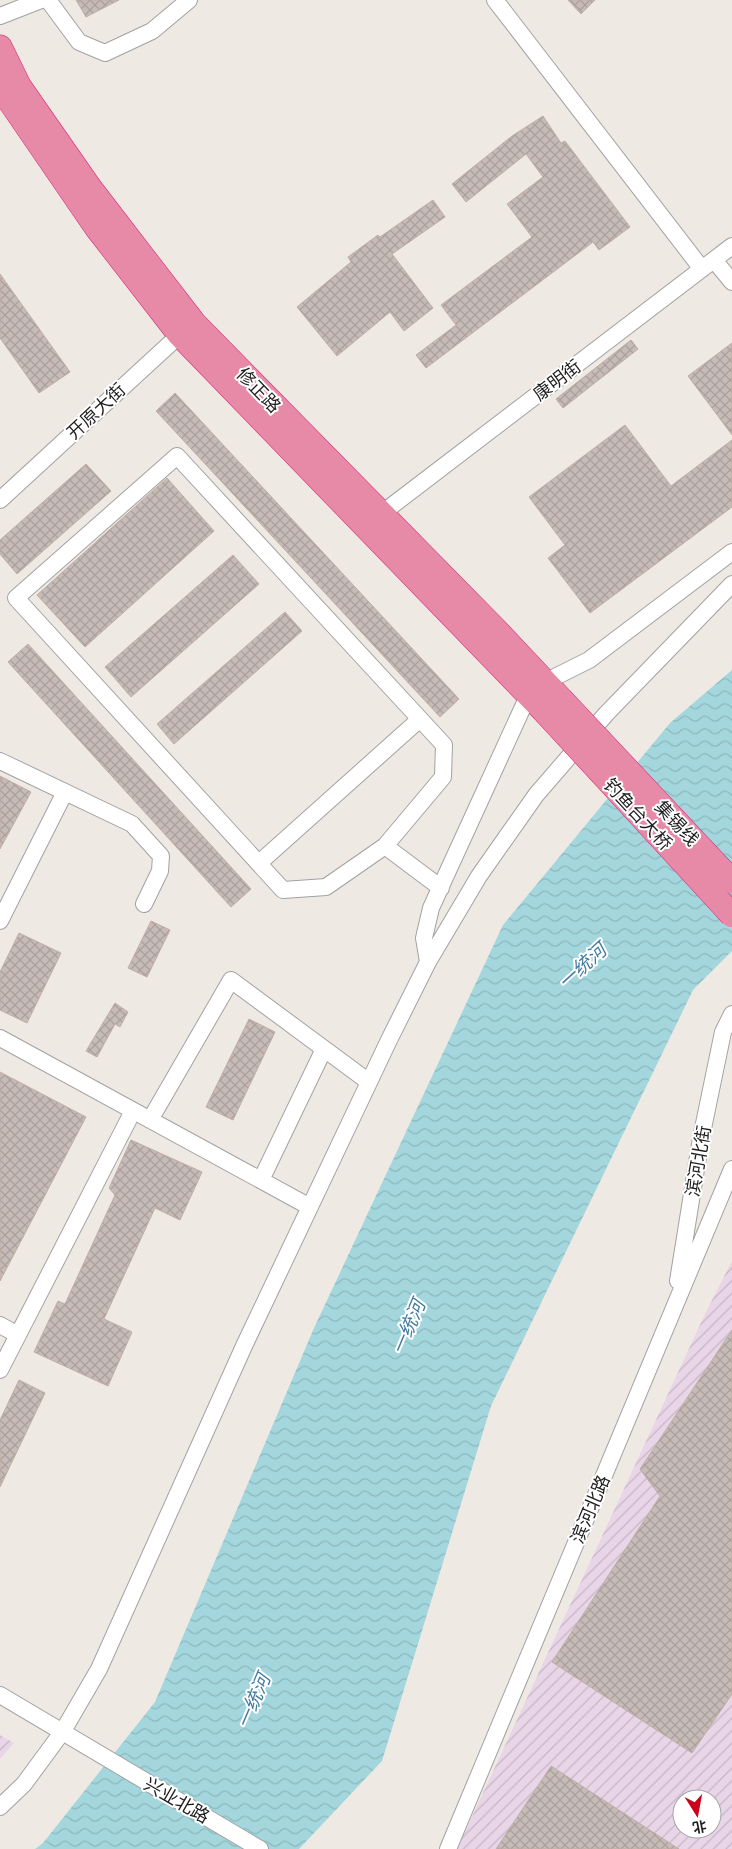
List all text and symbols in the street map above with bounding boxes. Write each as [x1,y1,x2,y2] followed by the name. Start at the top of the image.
[529,355,585,405] street label: 康明街
[232,363,286,417] street label: 修正路
[62,378,130,444] street label: 开原大街
[599,773,677,855] street label: 钓鱼台大桥
[650,795,704,851] street label: 集锡线
[553,935,614,994] water label: 一统河
[680,1124,716,1198] street label: 滨河北街
[386,1292,432,1358] water label: 一统河
[565,1471,615,1547] street label: 滨河北路
[231,1666,277,1732] water label: 一统河
[140,1772,214,1828] street label: 兴业北路
[672,1789,722,1839] north arrow
[691,1817,708,1837] text: 北

